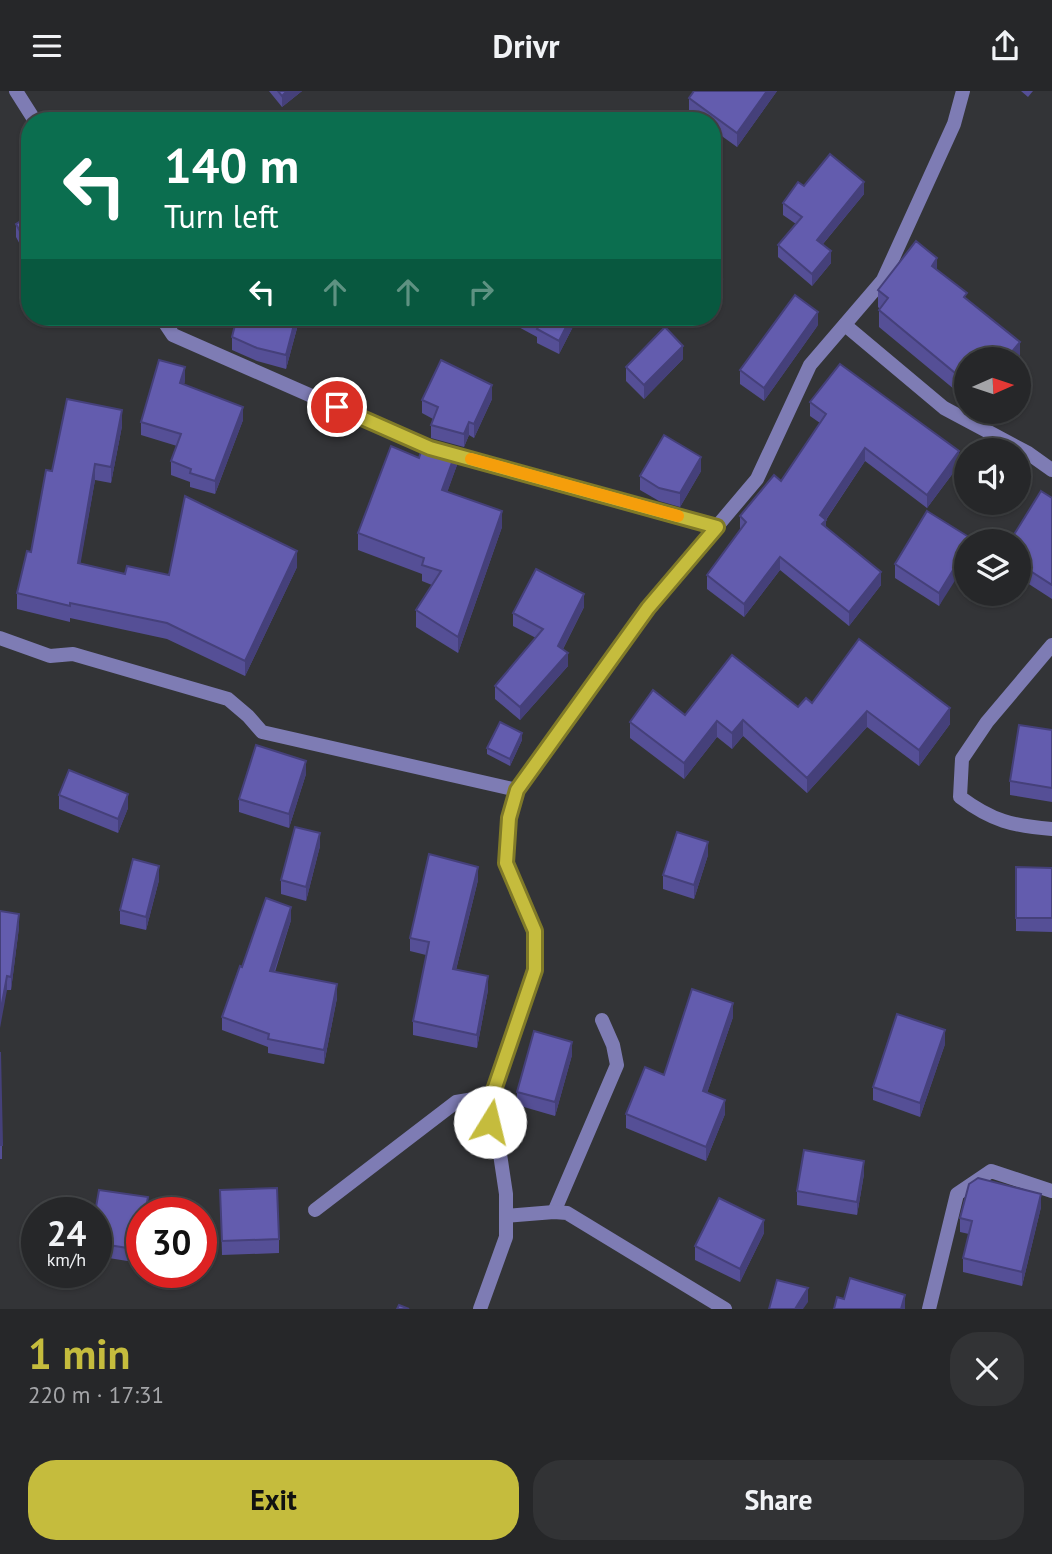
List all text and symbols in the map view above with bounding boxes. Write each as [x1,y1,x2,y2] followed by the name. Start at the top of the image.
[492,25,560,67] text: Drivr
[28,27,66,65] icon: menu
[986,27,1024,65] icon: share
[164,133,299,197] text: 140 m
[49,140,140,231] icon: left
[164,195,279,237] text: Turn left
[243,273,281,311] icon: left
[316,273,354,311] icon: ahead
[389,273,427,311] icon: ahead
[462,273,500,311] icon: right
[954,347,1031,423] north arrow
[954,347,1031,606] map controls
[307,377,367,437] pin
[318,388,356,426] icon: arrive
[954,438,1031,515] button: sound
[954,529,1031,606] button: layers
[453,1085,527,1159] position arrow
[126,1197,217,1288] speed limit sign: 30
[47,1210,86,1256] text: 24
[47,1248,86,1271] text: km/h
[28,1326,130,1381] text: 1 min
[950,1332,1024,1406] button: close
[28,1380,164,1409] text: 220 m · 17:31
[28,1460,519,1540] button: Exit
[533,1460,1024,1540] button: Share

